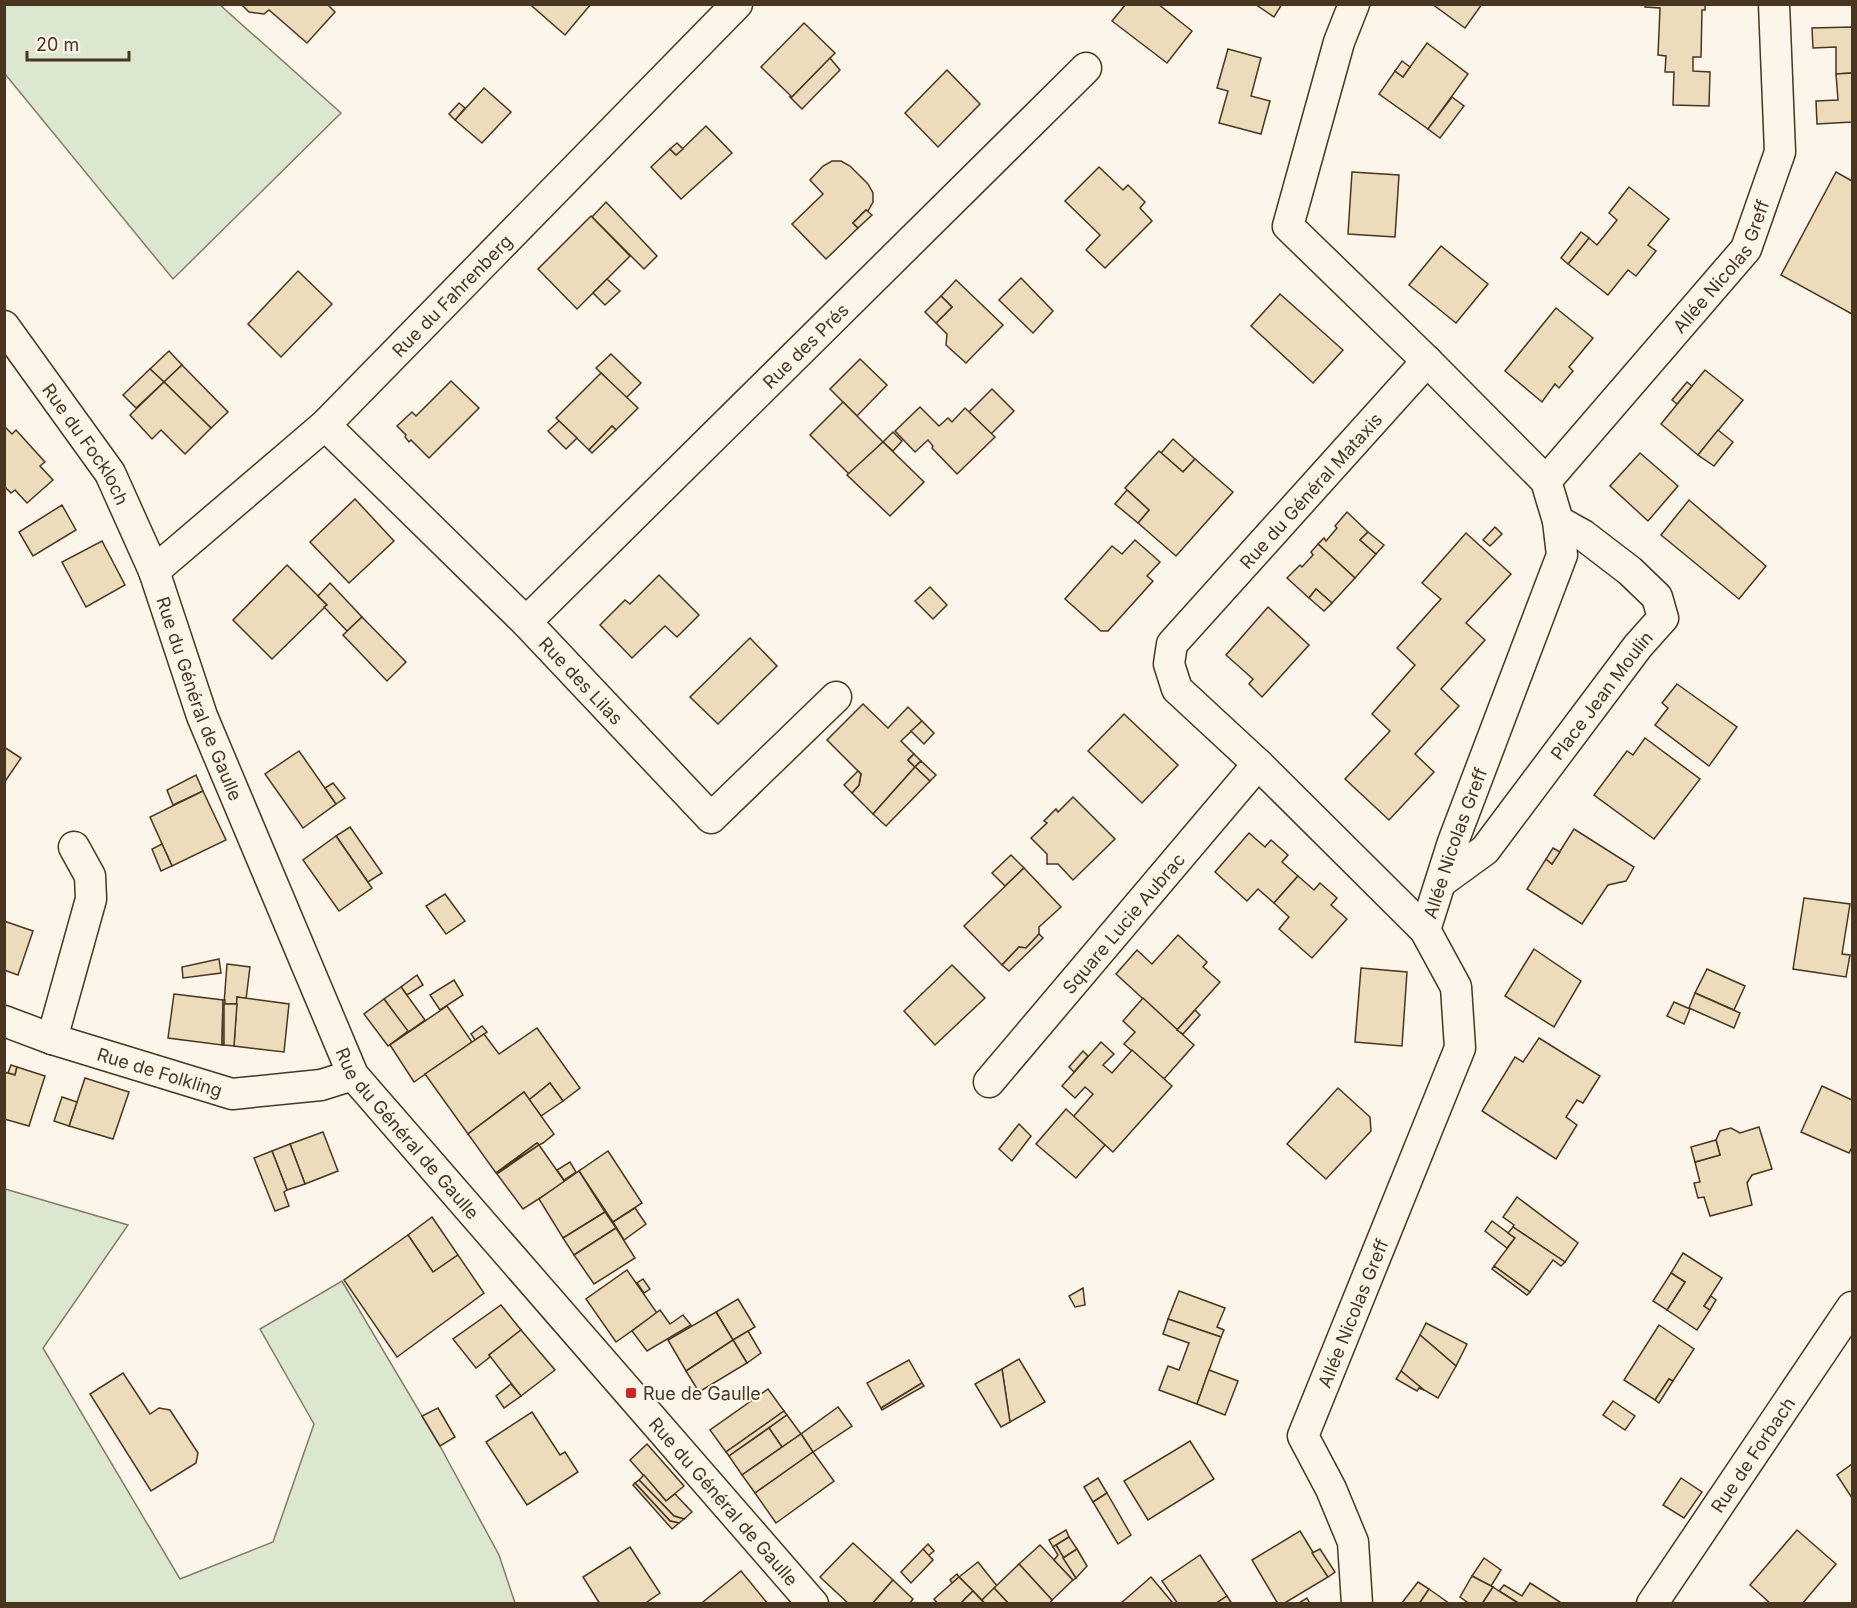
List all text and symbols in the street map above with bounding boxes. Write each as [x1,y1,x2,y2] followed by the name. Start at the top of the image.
[27,24,129,62] scale bar
[36,34,79,55] text: 20 m
[1668,197,1773,337] street label: Allée Nicolas Greff
[387,230,516,361] street label: Rue du Fahrenberg
[758,299,853,392] street label: Rue des Prés
[38,379,133,508] street label: Rue du Fockloch
[1236,409,1386,573] street label: Rue du Général Mataxis
[153,594,247,804] street label: Rue du Général de Gaulle
[1546,627,1657,764] street label: Place Jean Moulin
[535,632,628,729] street label: Rue des Lilas
[1419,764,1491,921] street label: Allée Nicolas Greff
[1058,849,1189,998] street label: Square Lucie Aubrac
[95,1043,225,1101] street label: Rue de Folkling
[332,1044,484,1223] street label: Rue du Général de Gaulle
[1313,1236,1392,1390] street label: Allée Nicolas Greff
[643,1383,761,1404] place label: Rue de Gaulle
[624,1386,638,1400] marker: Rue de Gaulle
[1706,1393,1799,1516] street label: Rue de Forbach
[645,1413,803,1590] street label: Rue du Général de Gaulle

